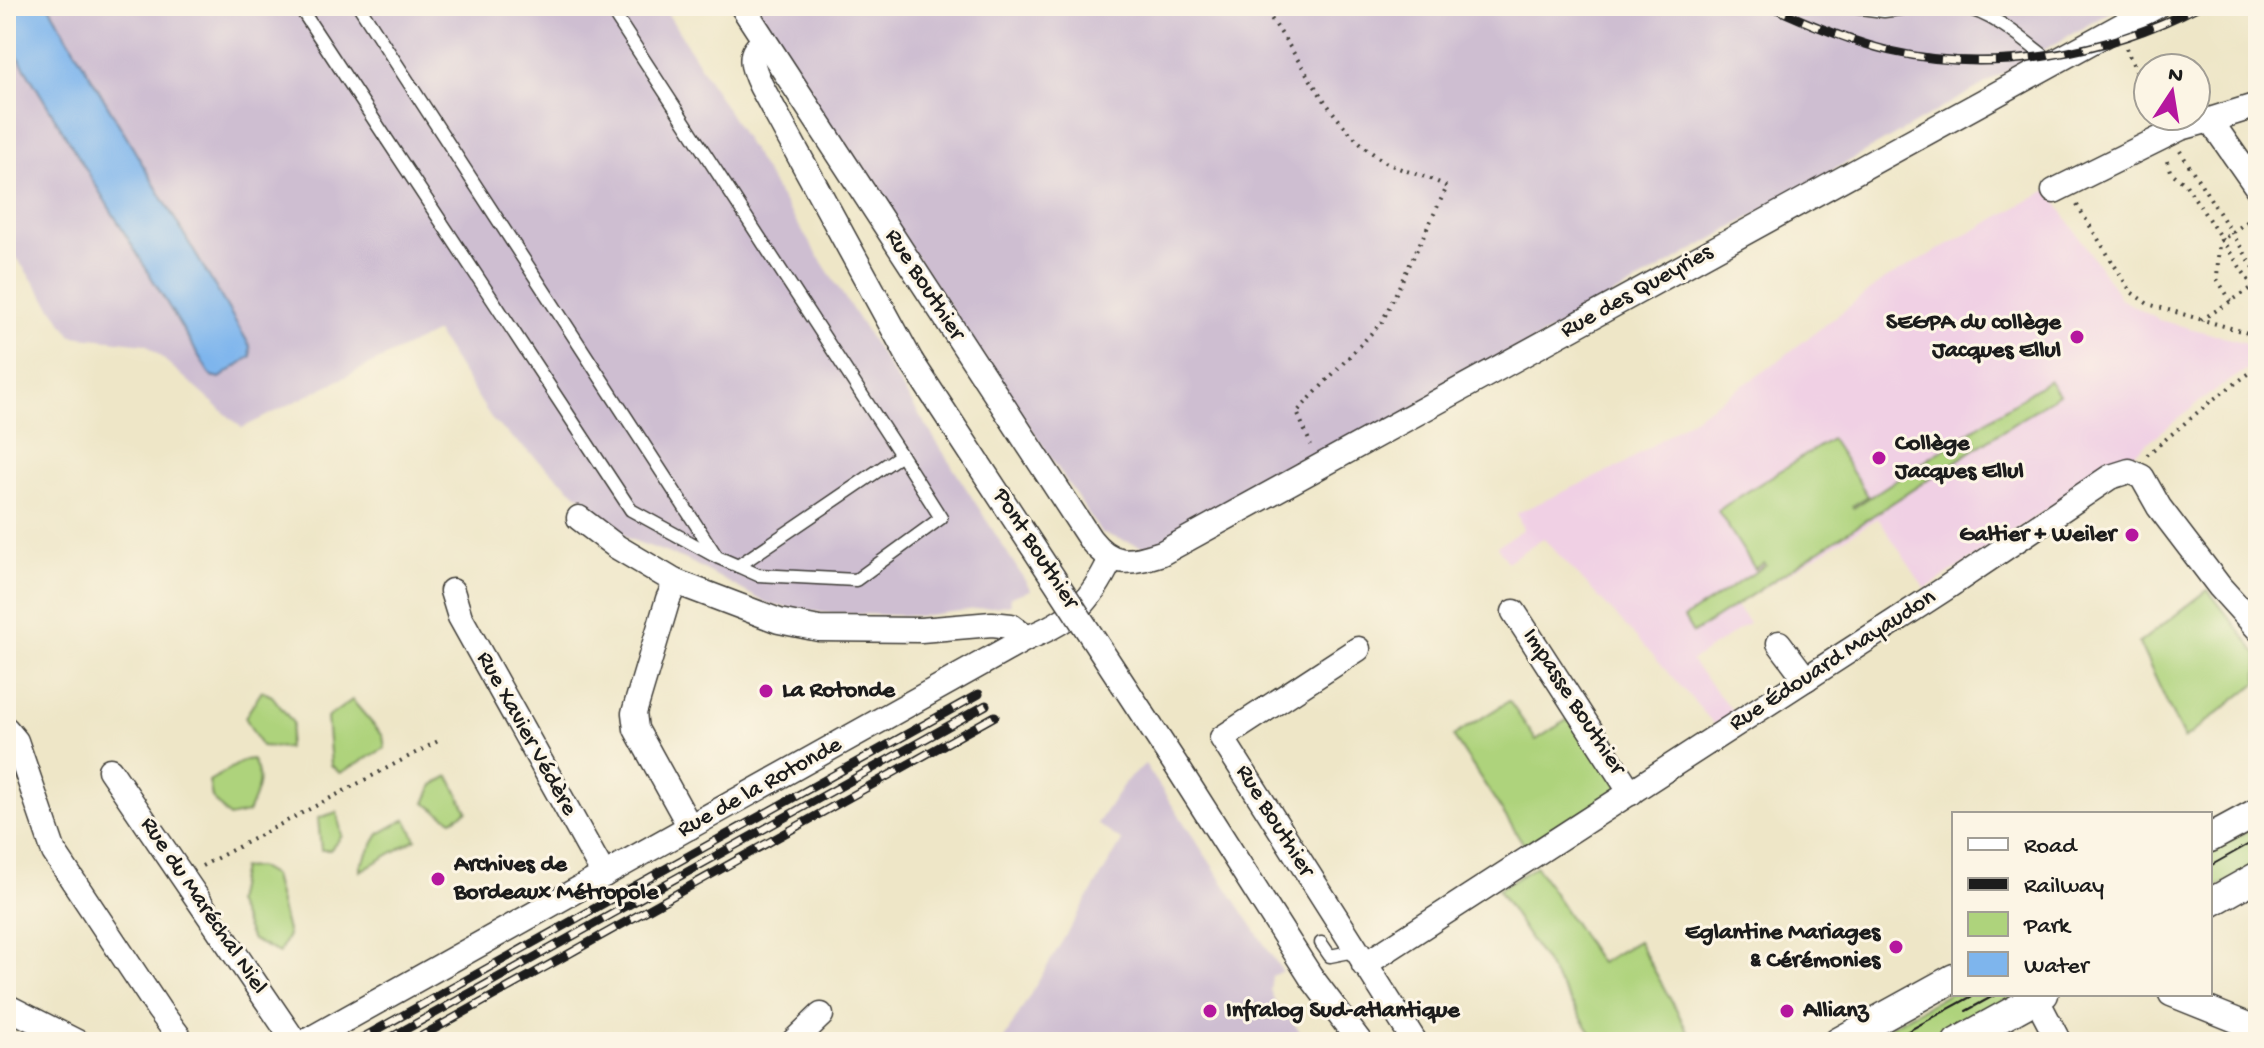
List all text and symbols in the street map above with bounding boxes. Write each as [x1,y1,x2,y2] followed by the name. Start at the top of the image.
[2132,52,2212,132] north arrow
[2166,62,2185,91] text: N
[877,224,972,348] street label: Rue Bouthier
[1556,238,1719,346] street label: Rue des Queyries
[1886,309,2063,366] place label: SEGPA du collège Jacques Ellul
[2068,328,2086,346] marker: SEGPA du collège Jacques Ellul
[1894,430,2024,487] place label: Collège Jacques Ellul
[1870,449,1888,467] marker: Collège Jacques Ellul
[985,483,1086,617] street label: Pont Bouthier
[1959,521,2118,550] place label: Galtier + Weiler
[2123,526,2141,544] marker: Galtier + Weiler
[1724,583,1942,739] street label: Rue Édouard Mayaudon
[1515,623,1632,783] street label: Impasse Bouthier
[469,647,583,822] street label: Rue Xavier Védère
[782,677,897,706] place label: La Rotonde
[757,682,775,700] marker: La Rotonde
[673,731,848,845] street label: Rue de la Rotonde
[1228,760,1321,885] street label: Rue Bouthier
[133,812,273,1000] street label: Rue du Maréchal Niel
[1952,812,2212,996] legend
[2024,833,2078,862] text: Road
[453,851,660,908] place label: Archives de Bordeaux Métropole
[429,870,447,888] marker: Archives de Bordeaux Métropole
[2024,873,2104,902] text: Railway
[2023,913,2072,942] text: Park
[1685,919,1881,976] place label: Eglantine Mariages & Cérémonies
[1887,938,1905,956] marker: Eglantine Mariages & Cérémonies
[2024,953,2091,982] text: Water
[1226,997,1461,1026] place label: Infralog Sud-atlantique
[1802,997,1870,1026] place label: Allianz
[1201,1002,1219,1020] marker: Infralog Sud-atlantique
[1778,1002,1796,1020] marker: Allianz

